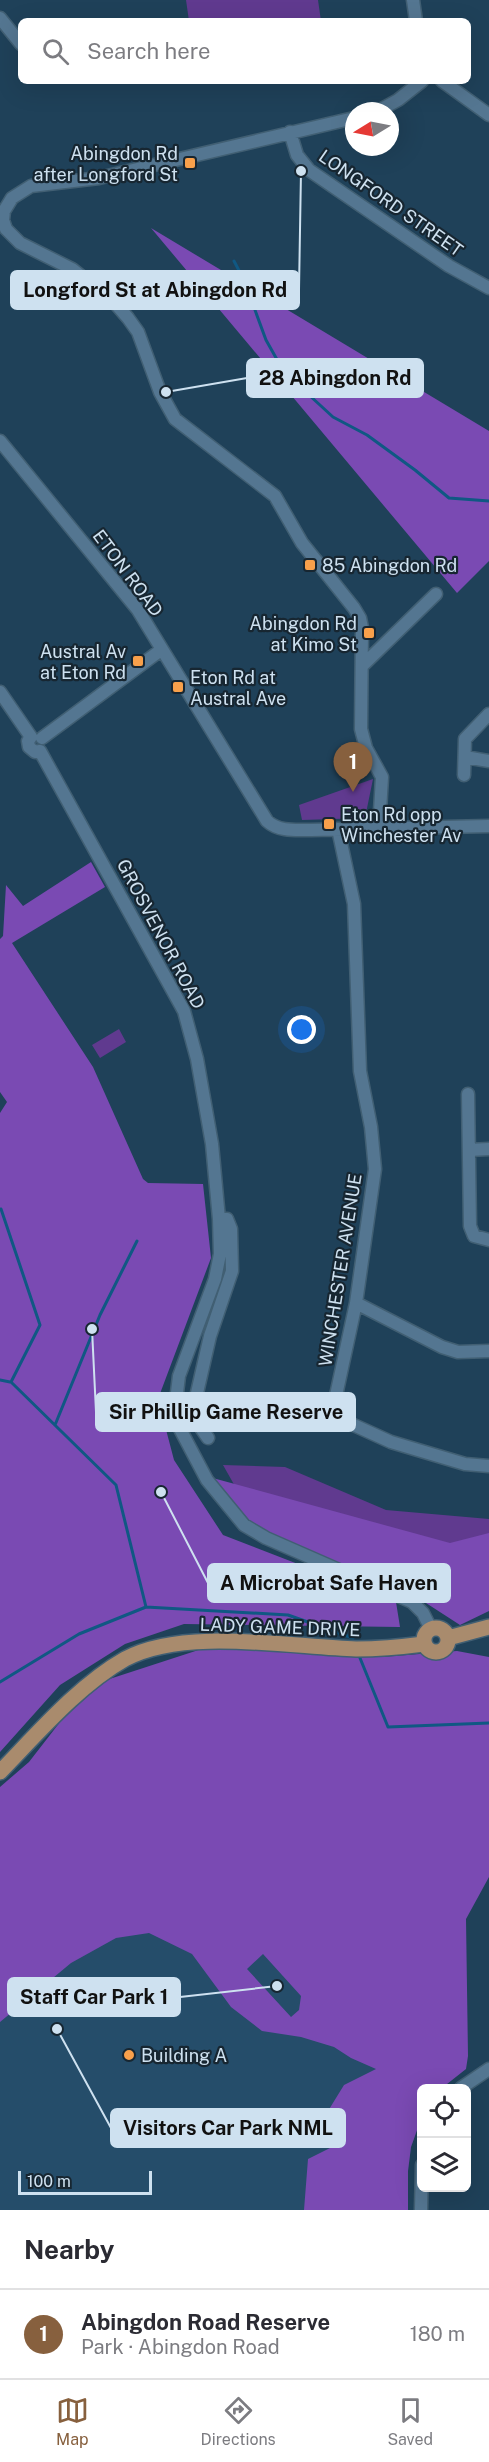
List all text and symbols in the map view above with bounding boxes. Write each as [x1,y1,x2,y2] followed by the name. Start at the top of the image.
[18,18,471,84] search box
[39,35,72,68] icon: search
[87,38,211,64] text: Search here
[345,102,399,156] north arrow
[34,143,178,185] place label: Abingdon Rd after Longford St
[315,145,467,261] street label: LONGFORD STREET
[183,156,197,170] marker: Abingdon Rd after Longford St
[11,271,299,309] callout: Longford St at Abingdon Rd
[23,278,287,302] text: Longford St at Abingdon Rd
[247,359,423,397] callout: 28 Abingdon Rd
[259,366,411,390] text: 28 Abingdon Rd
[89,526,167,620] street label: ETON ROAD
[322,555,457,576] place label: 85 Abingdon Rd
[303,558,317,572] marker: 85 Abingdon Rd
[249,613,357,655] place label: Abingdon Rd at Kimo St
[362,626,376,640] marker: Abingdon Rd at Kimo St
[40,641,126,683] place label: Austral Av at Eton Rd
[131,654,145,668] marker: Austral Av at Eton Rd
[190,667,286,709] place label: Eton Rd at Austral Ave
[171,680,185,694] marker: Eton Rd at Austral Ave
[334,742,372,792] pin: 1
[341,804,461,846] place label: Eton Rd opp Winchester Av
[322,817,336,831] marker: Eton Rd opp Winchester Av
[113,856,209,1012] street label: GROSVENOR ROAD
[287,1015,316,1044] your location
[314,1172,366,1368] street label: WINCHESTER AVENUE
[96,1393,355,1431] callout: Sir Phillip Game Reserve
[109,1400,343,1424] text: Sir Phillip Game Reserve
[208,1564,450,1602] callout: A Microbat Safe Haven
[220,1571,438,1595] text: A Microbat Safe Haven
[199,1614,361,1640] street label: LADY GAME DRIVE
[8,1978,180,2016] callout: Staff Car Park 1
[20,1985,168,2009] text: Staff Car Park 1
[141,2045,228,2066] place label: Building A
[122,2048,136,2062] marker: Building A
[417,2084,471,2192] map controls
[417,2084,471,2138] button: locate
[111,2109,345,2147] callout: Visitors Car Park NML
[123,2116,333,2140] text: Visitors Car Park NML
[417,2138,471,2192] button: layers
[18,2168,152,2196] scale bar
[27,2172,71,2191] text: 100 m
[24,2234,114,2265] text: Nearby
[81,2309,330,2335] text: Abingdon Road Reserve
[39,2322,48,2346] text: 1
[410,2322,465,2346] text: 180 m
[81,2335,280,2359] text: Park · Abingdon Road
[56,2394,89,2449] tab: Map
[201,2394,276,2449] tab: Directions
[387,2394,433,2449] tab: Saved

